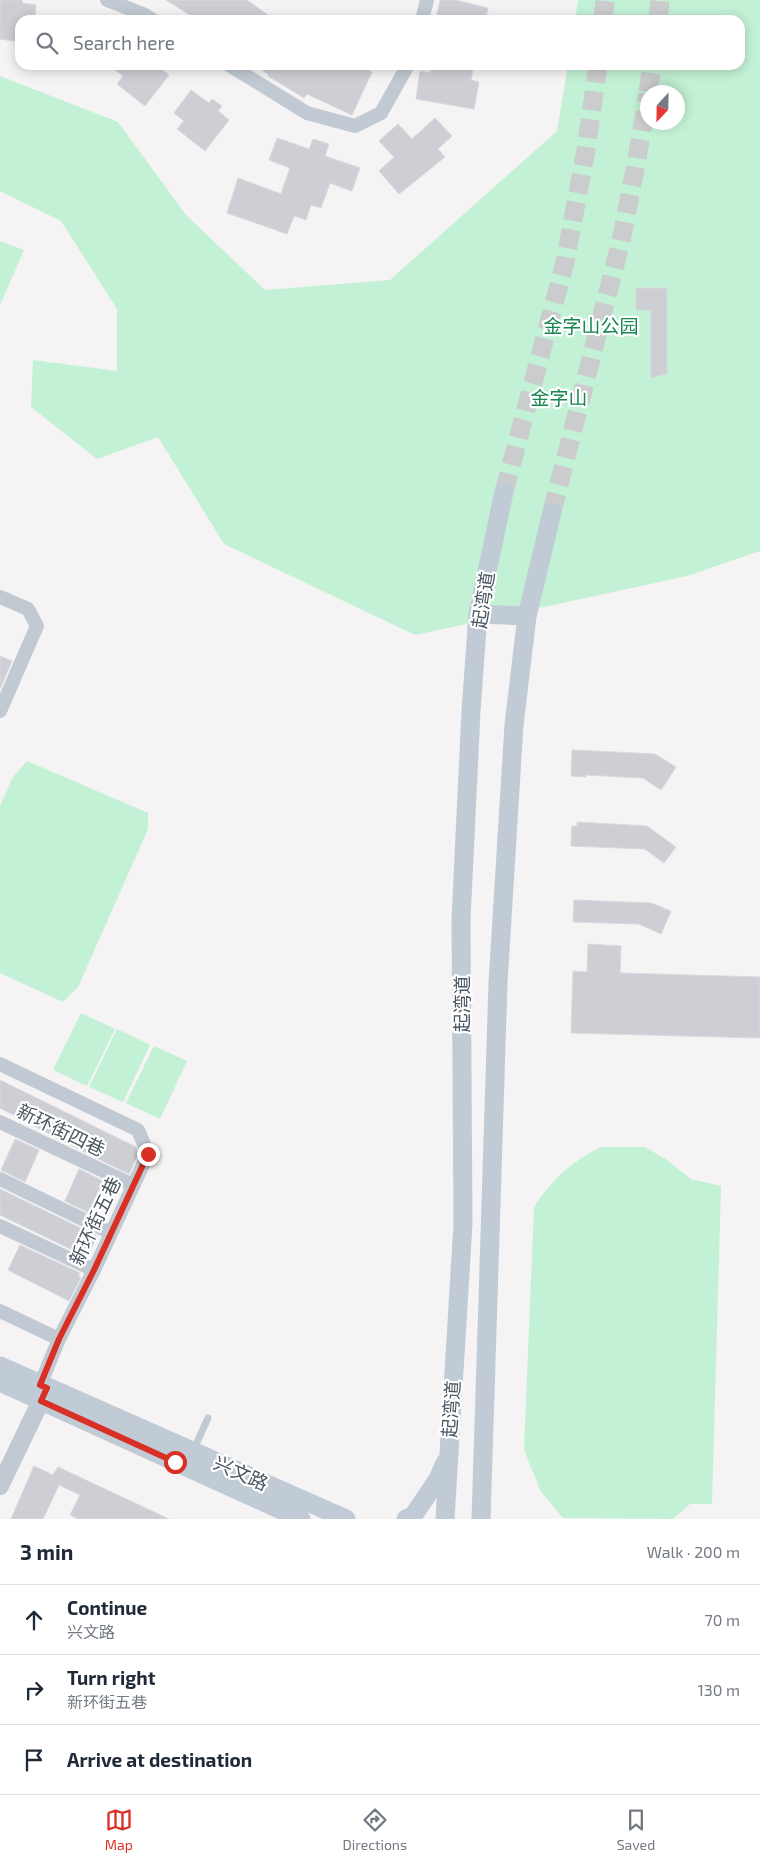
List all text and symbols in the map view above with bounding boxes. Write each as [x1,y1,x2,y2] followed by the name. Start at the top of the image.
[15,15,745,70] search box
[33,29,61,57] icon: search
[73,31,175,54] text: Search here
[640,85,685,130] north arrow
[543,314,639,337] park label: 金字山公园
[530,386,588,409] park label: 金字山
[467,570,498,630] street label: 起湾道
[450,975,473,1033] street label: 起湾道
[13,1098,109,1161] street label: 新环街四巷
[137,1143,160,1166] route end
[64,1173,125,1269] street label: 新环街五巷
[437,1380,464,1438] street label: 起湾道
[210,1450,272,1495] street label: 兴文路
[164,1451,187,1474] route start
[20,1539,73,1564] text: 3 min
[647,1542,740,1561] text: Walk · 200 m
[67,1596,147,1619] text: Continue
[20,1606,48,1634] icon: ahead
[705,1610,740,1629] text: 70 m
[67,1622,115,1641] text: 兴文路
[67,1666,155,1689] text: Turn right
[20,1676,48,1704] icon: right
[698,1680,740,1699] text: 130 m
[67,1692,147,1711] text: 新环街五巷
[20,1746,48,1774] icon: arrive
[67,1748,252,1771] text: Arrive at destination
[105,1806,133,1853] tab: Map
[343,1806,407,1853] tab: Directions
[617,1806,655,1853] tab: Saved

